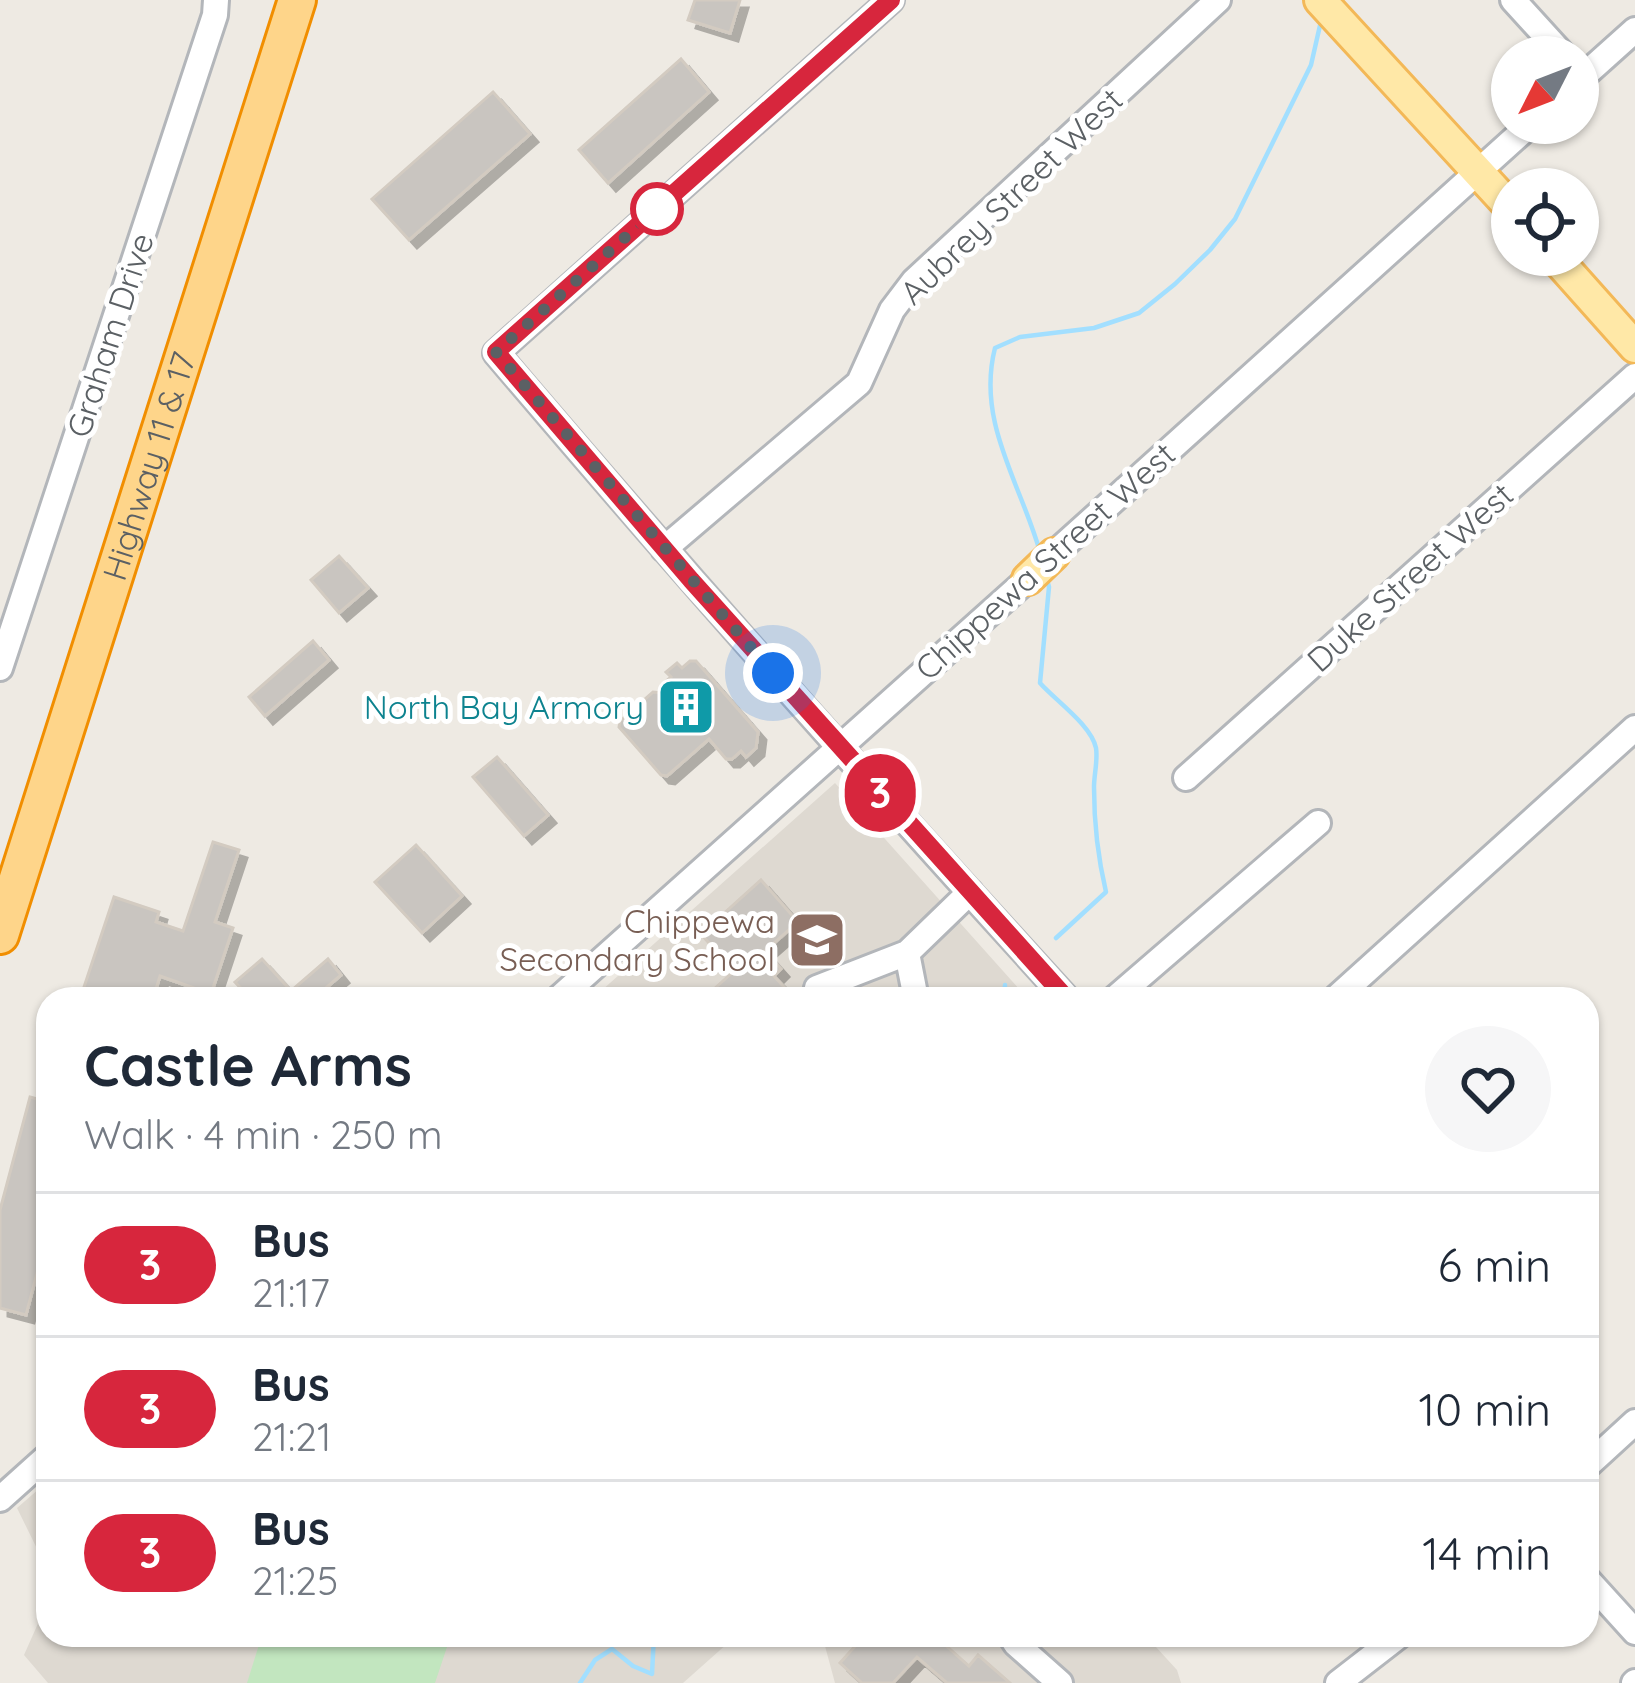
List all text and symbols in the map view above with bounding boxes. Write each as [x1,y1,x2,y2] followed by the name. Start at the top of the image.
[1491,36,1599,144] north arrow
[1491,36,1599,276] map controls
[891,79,1131,312] street label: Aubrey Street West
[1491,168,1599,276] button: locate
[632,184,682,234] unlabelled marker
[57,227,162,442] street label: Graham Drive
[93,347,204,585] street label: Highway 11 & 17
[906,433,1183,688] street label: Chippewa Street West
[1298,473,1521,680] street label: Duke Street West
[743,643,803,703] your location
[655,676,717,738] building icon: North Bay Armory
[364,686,644,727] place label: North Bay Armory
[841,754,919,832] line badge: 3
[869,766,891,819] text: 3
[499,900,775,979] place label: Chippewa Secondary School
[786,909,848,971] school or university icon: Chippewa Secondary School
[1425,1026,1551,1152] button: heart
[84,1029,412,1100] text: Castle Arms
[84,1110,443,1159] text: Walk · 4 min · 250 m
[252,1212,330,1268] text: Bus
[1438,1237,1551,1293] text: 6 min
[139,1238,161,1291] text: 3
[252,1268,330,1317] text: 21:17
[252,1356,330,1412] text: Bus
[1419,1381,1551,1437] text: 10 min
[139,1382,161,1435] text: 3
[252,1412,331,1461] text: 21:21
[252,1500,330,1556] text: Bus
[1422,1525,1551,1581] text: 14 min
[139,1526,161,1579] text: 3
[252,1556,338,1605] text: 21:25

